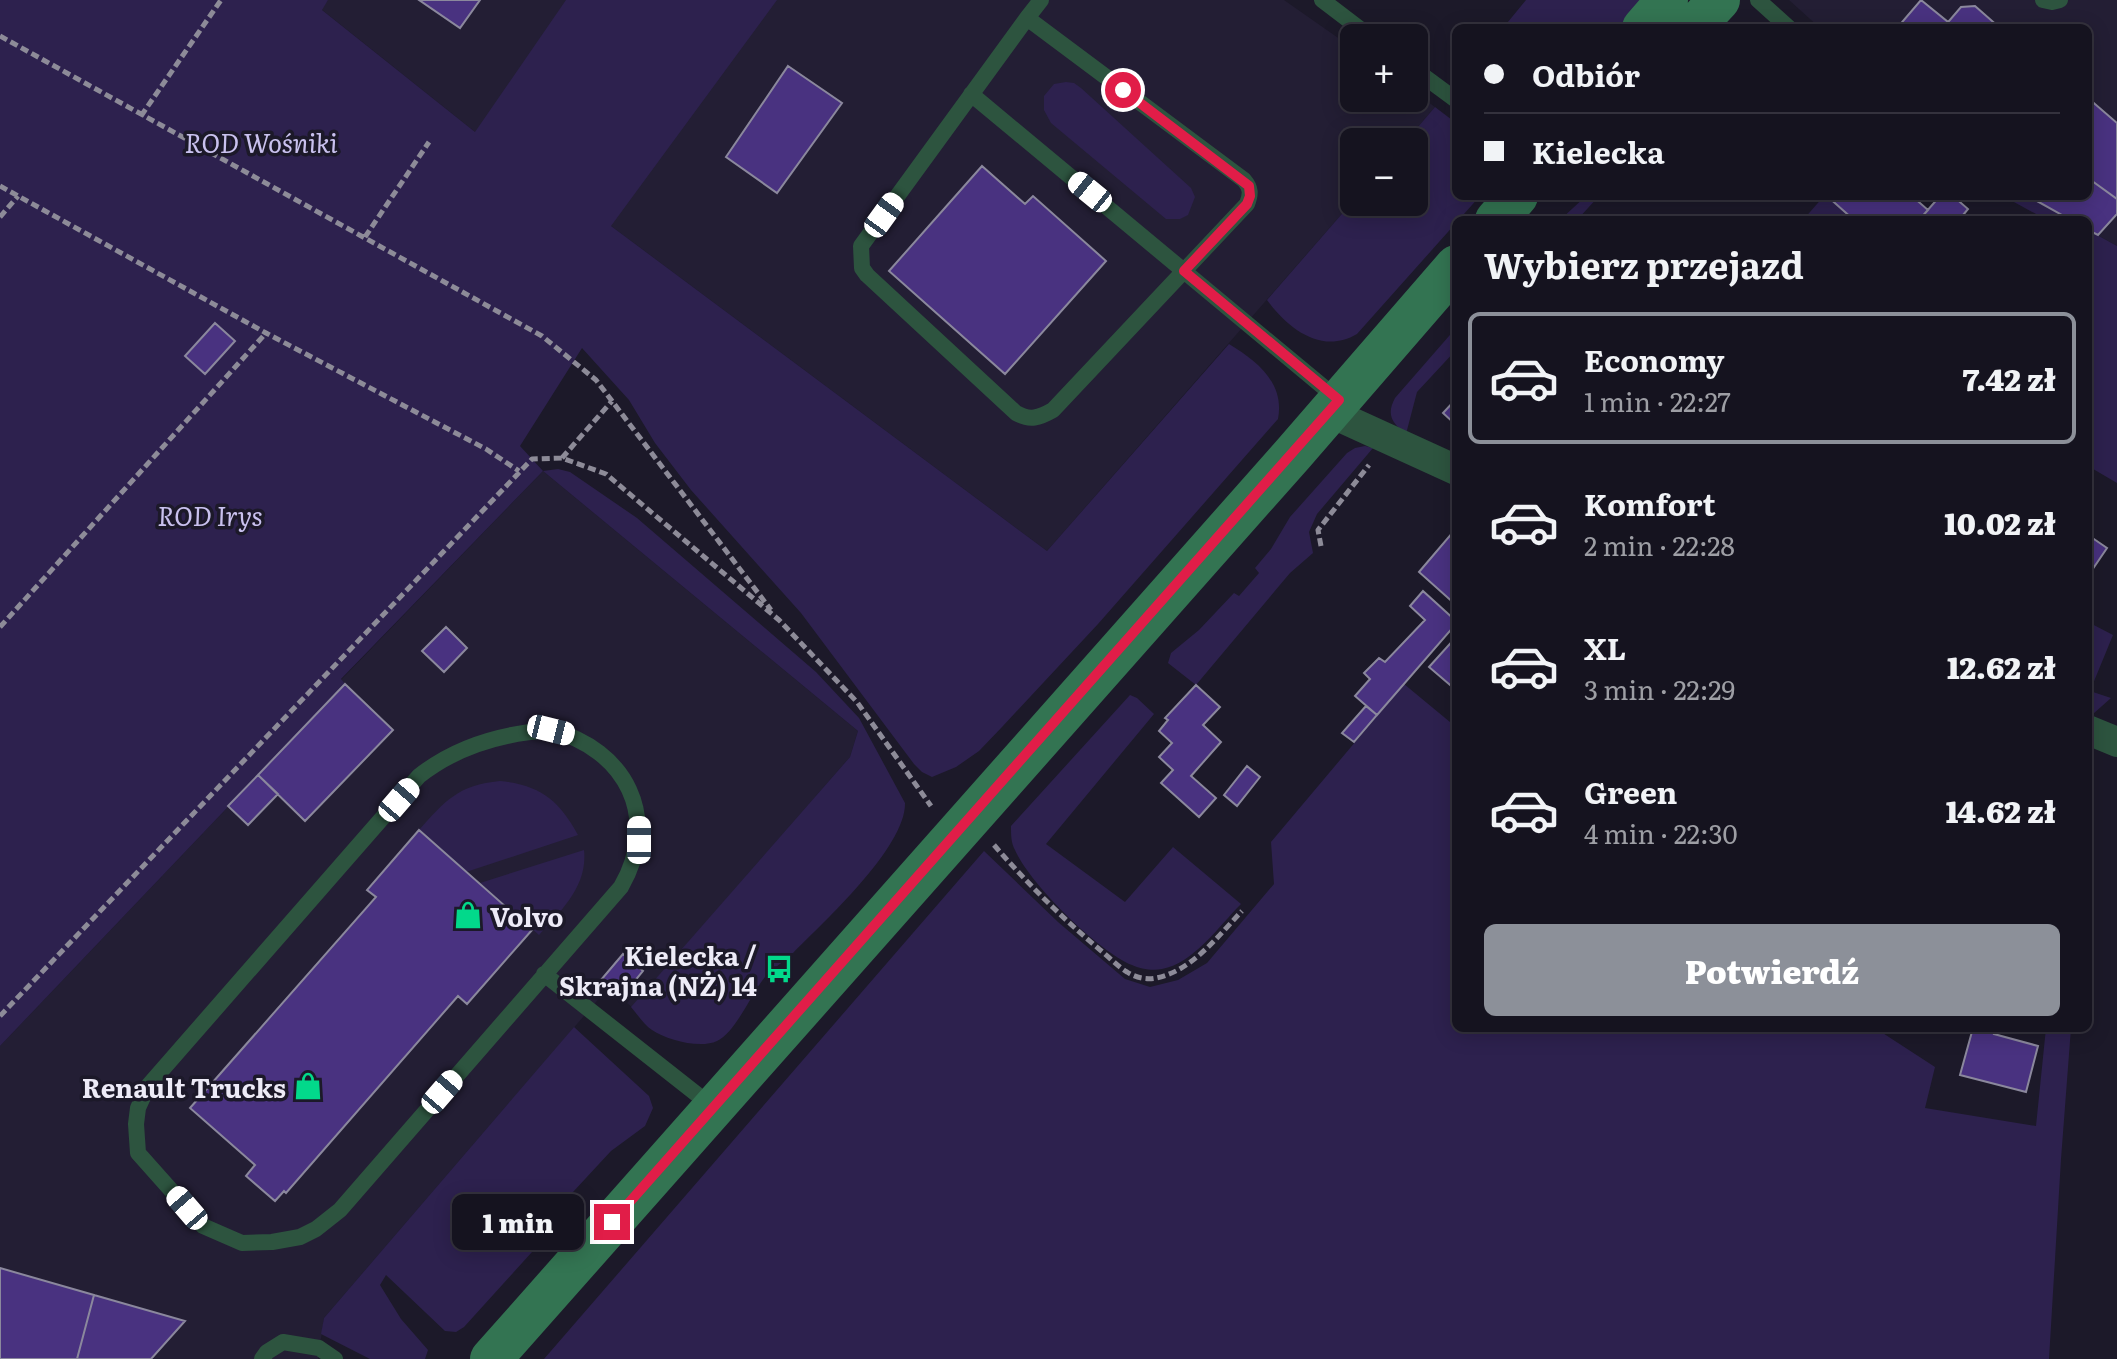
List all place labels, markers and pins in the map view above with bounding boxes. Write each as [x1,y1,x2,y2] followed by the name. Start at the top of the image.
[490,896,564,935] place label: Volvo
[453,900,483,930] shop icon: Volvo
[559,935,757,1004] place label: Kielecka / Skrajna (NŻ) 14
[764,954,794,984] bus stop icon: Kielecka / Skrajna (NŻ) 14
[82,1067,286,1106] place label: Renault Trucks
[293,1071,323,1101] shop icon: Renault Trucks

